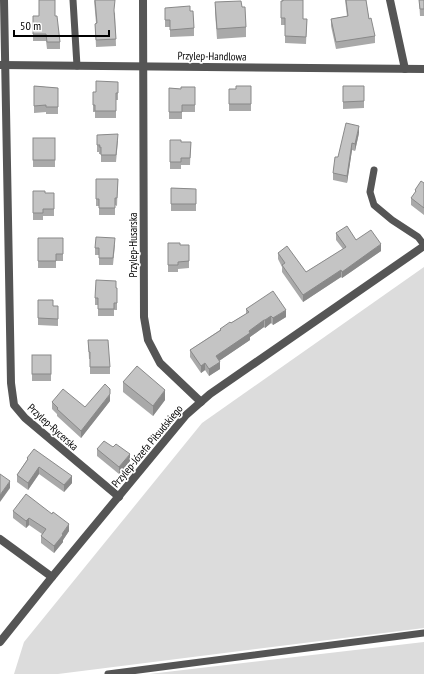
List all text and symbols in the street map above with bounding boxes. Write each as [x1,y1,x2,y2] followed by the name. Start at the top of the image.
[14,12,109,38] scale bar
[20,18,41,33] text: 50 m
[177,48,247,64] street label: Przylep-Handlowa
[126,213,140,278] street label: Przylep-Husarska
[25,401,81,453] street label: Przylep-Rycerska
[108,402,186,490] street label: Przylep-Józefa Piłsudskiego

